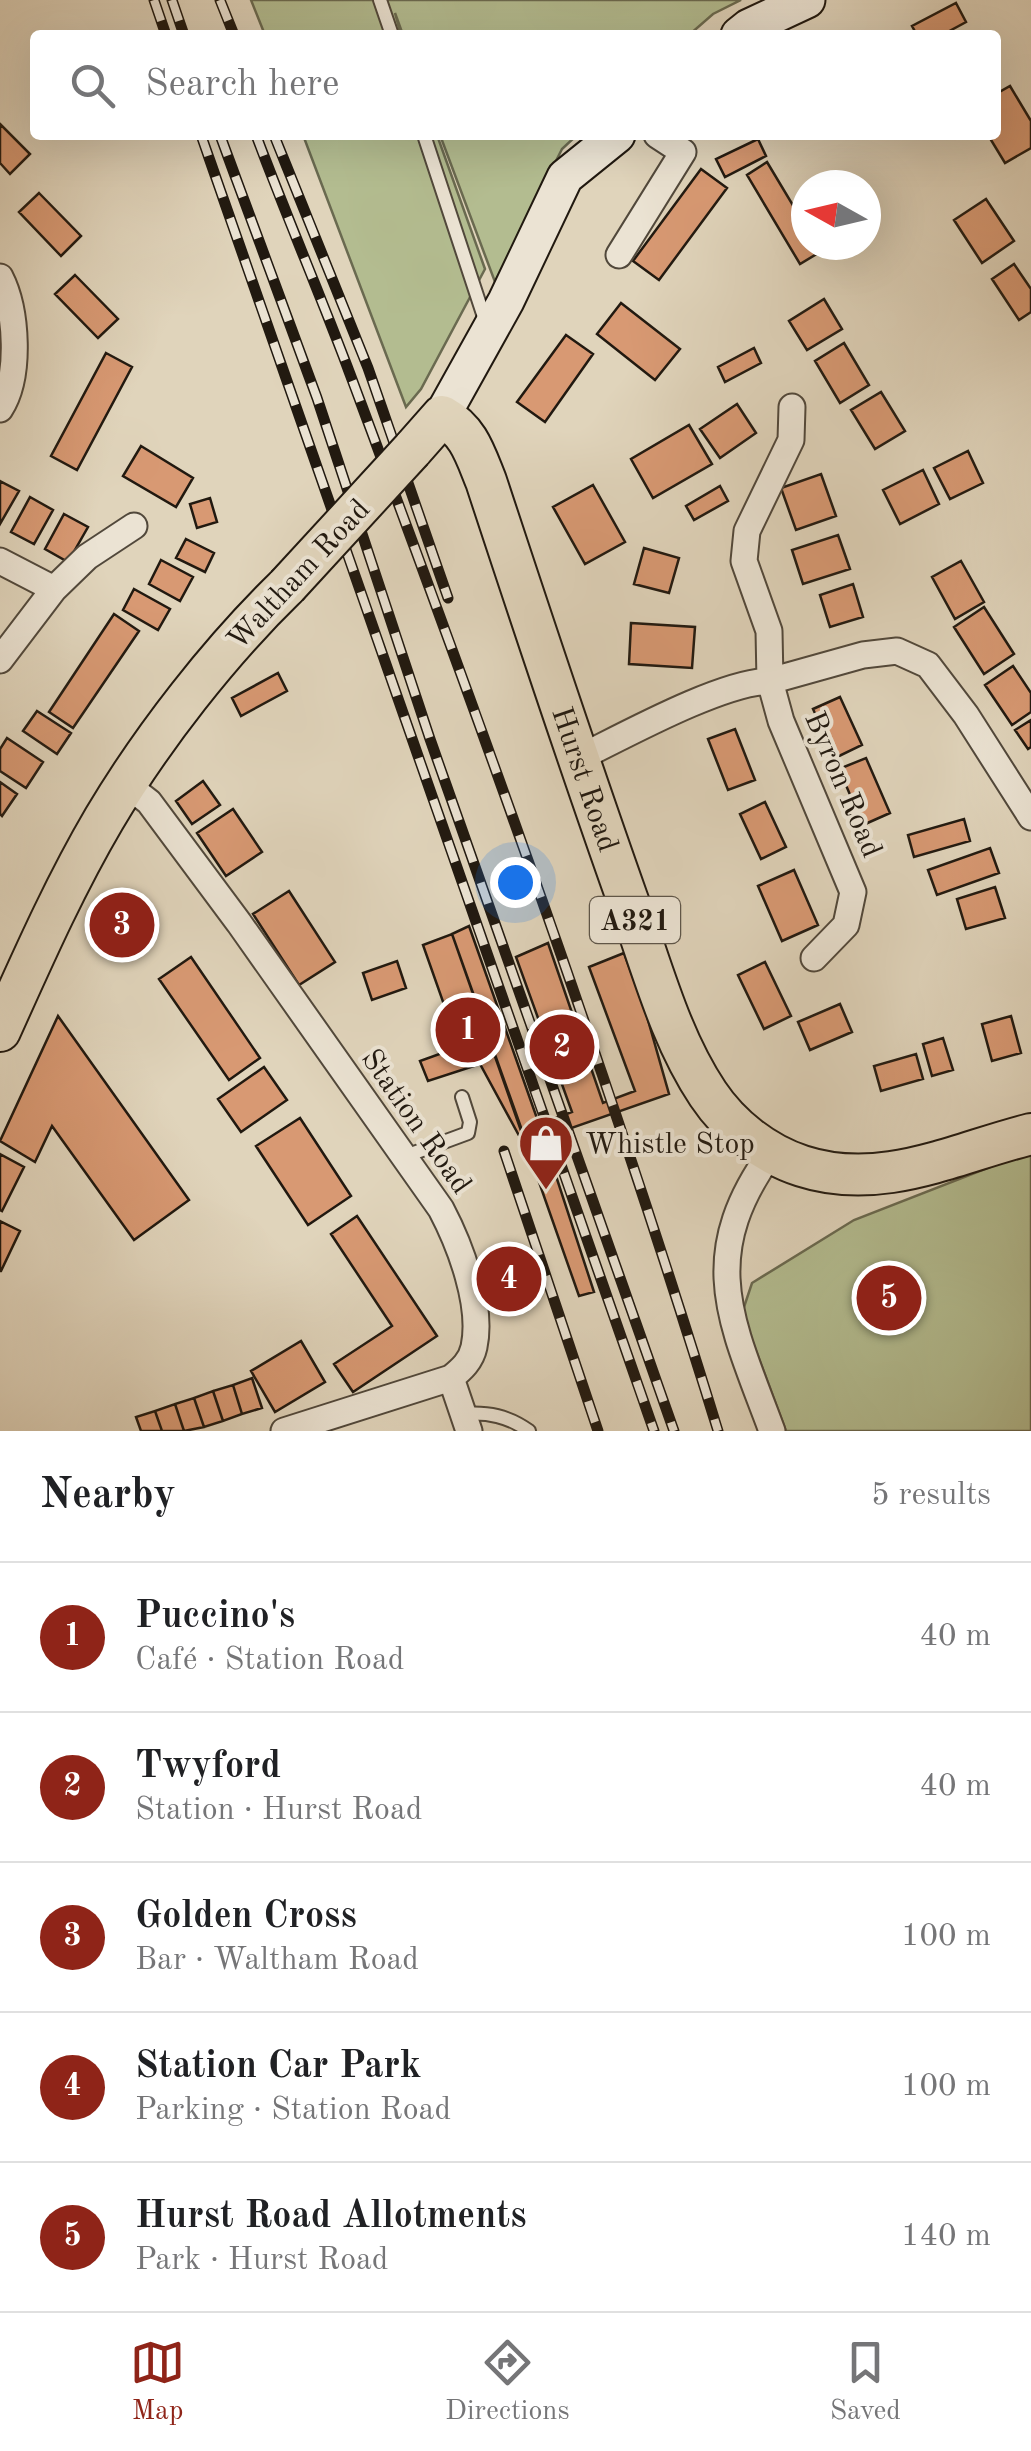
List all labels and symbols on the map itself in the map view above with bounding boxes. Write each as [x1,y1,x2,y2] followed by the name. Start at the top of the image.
[791,170,881,260] north arrow
[223,494,376,656] street label: Waltham Road
[545,704,622,856] street label: Hurst Road
[798,707,886,862] street label: Byron Road
[490,857,541,908] your location
[90,888,154,962] pin: 3
[590,897,680,943] road number: A321
[436,992,500,1068] pin: 1
[530,1010,594,1084] pin: 2
[355,1044,476,1200] street label: Station Road
[516,1113,576,1192] shop icon: Whistle Stop
[585,1130,755,1160] place label: Whistle Stop
[476,1242,542,1316] pin: 4
[856,1260,922,1336] pin: 5

